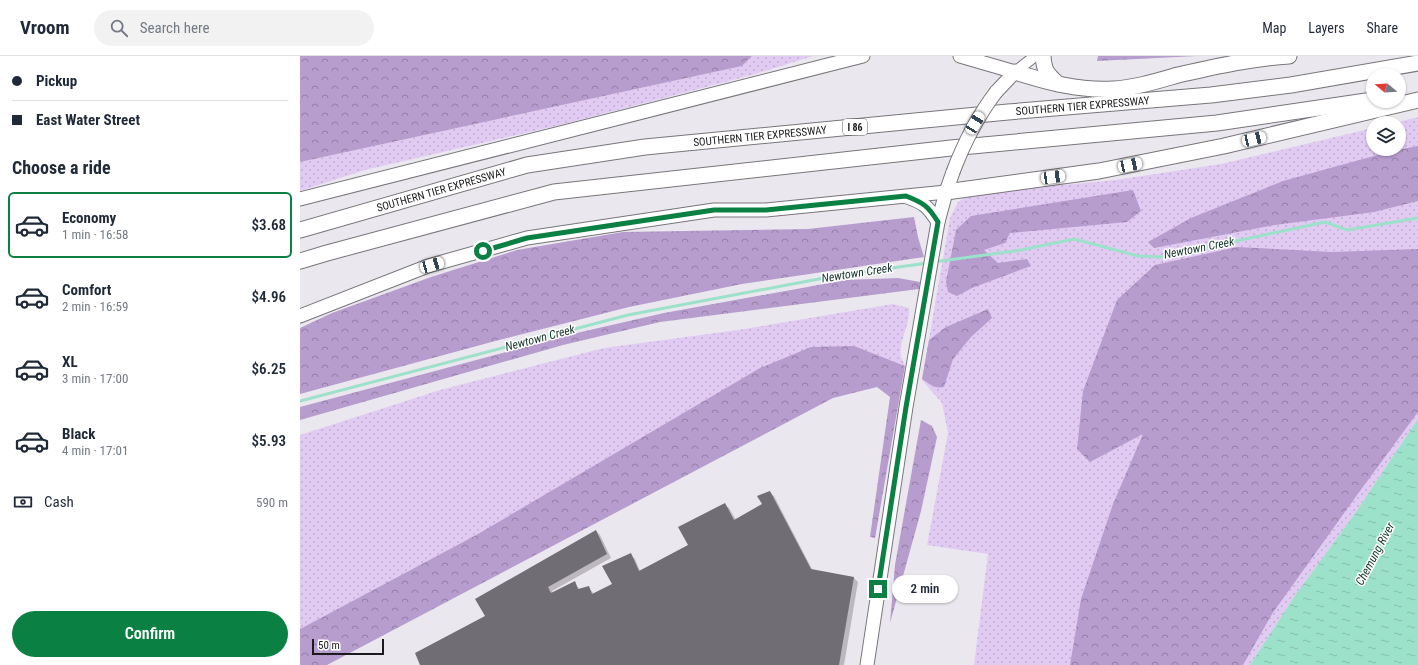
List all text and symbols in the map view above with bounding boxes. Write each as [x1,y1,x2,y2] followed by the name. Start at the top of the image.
[94,10,374,46] search box
[20,16,70,39] text: Vroom
[108,17,130,39] icon: search
[140,19,209,37] text: Search here
[1262,20,1286,36] text: Map
[1308,20,1345,36] text: Layers
[1367,20,1398,36] text: Share
[1366,68,1406,108] north arrow
[1366,68,1406,156] map controls
[36,72,77,90] text: Pickup
[1015,94,1150,118] street label: SOUTHERN TIER EXPRESSWAY
[964,110,986,136] car
[36,111,140,129] text: East Water Street
[1366,116,1406,156] button: layers
[843,119,867,135] road number: I 86
[693,123,828,149] street label: SOUTHERN TIER EXPRESSWAY
[1241,130,1267,148] car
[12,157,111,178] text: Choose a ride
[1117,157,1143,173] car
[375,165,508,215] street label: SOUTHERN TIER EXPRESSWAY
[1040,169,1066,185] car
[14,207,50,243] icon: car
[62,209,116,227] text: Economy
[252,216,286,234] text: $3.68
[62,227,128,242] text: 1 min · 16:58
[1163,234,1236,262] water label: Newtown Creek
[474,242,492,260] route start
[419,256,445,274] car
[821,260,894,286] water label: Newtown Creek
[14,279,50,315] icon: car
[62,281,111,299] text: Comfort
[252,288,286,306] text: $4.96
[62,299,128,314] text: 2 min · 16:59
[504,322,577,354] water label: Newtown Creek
[14,351,50,387] icon: car
[62,353,78,371] text: XL
[252,360,286,378] text: $6.25
[62,371,128,386] text: 3 min · 17:00
[14,423,50,459] icon: car
[62,425,95,443] text: Black
[252,432,286,450] text: $5.93
[62,443,128,458] text: 4 min · 17:01
[12,491,34,513] icon: cash
[44,493,74,511] text: Cash
[256,495,288,510] text: 590 m
[1353,520,1398,588] water label: Chemung River
[892,575,958,603] callout: 2 min
[869,580,887,598] route end
[911,581,939,596] text: 2 min
[12,611,288,657] button: Confirm
[312,637,384,656] scale bar
[318,639,340,652] text: 50 m

